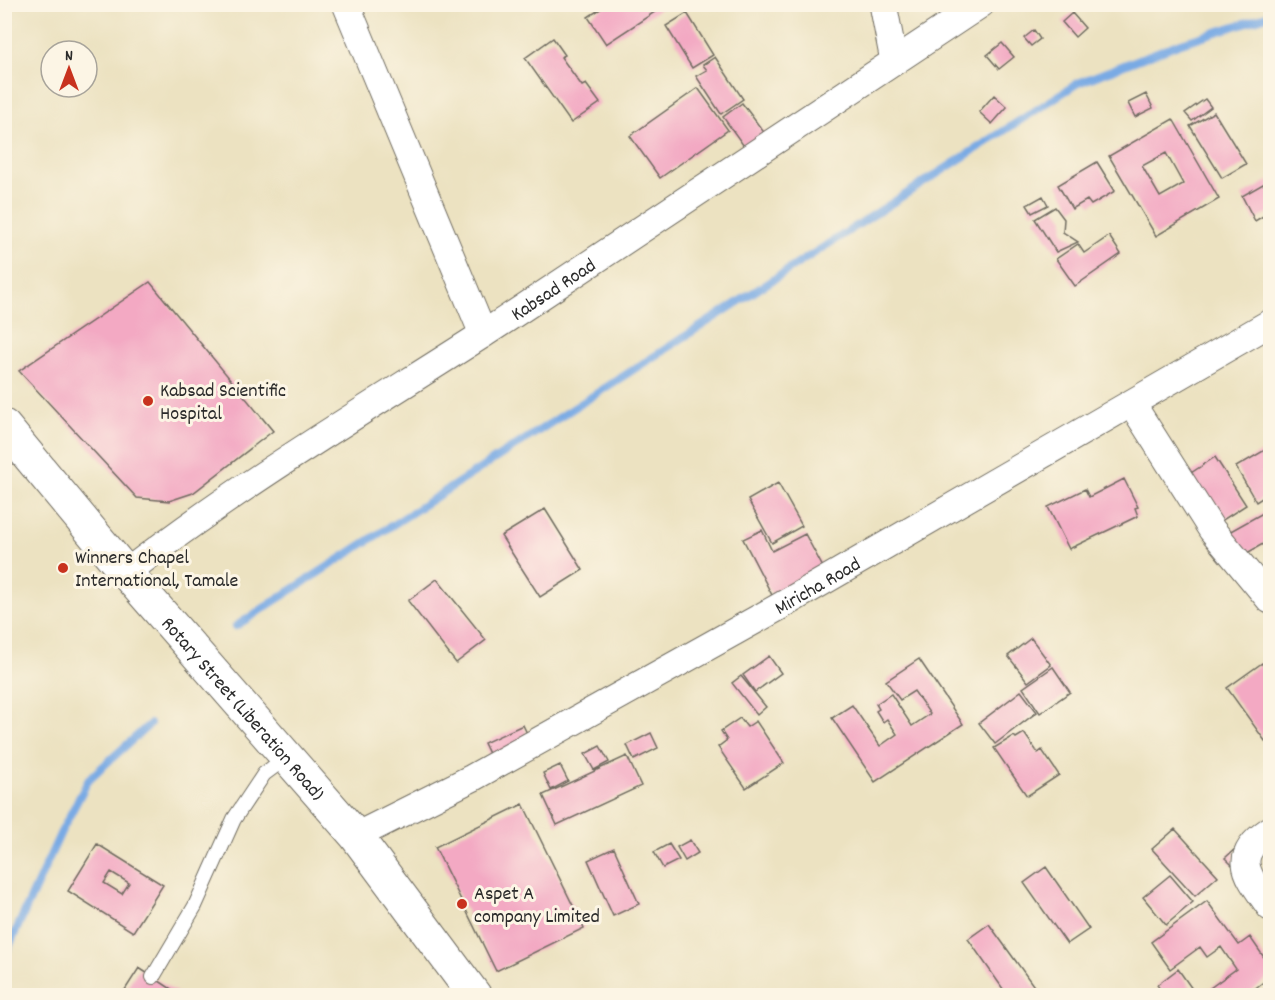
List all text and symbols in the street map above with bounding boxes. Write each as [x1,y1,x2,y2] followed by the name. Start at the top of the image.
[39,39,99,99] north arrow
[65,45,73,68] text: N
[506,253,602,329] street label: Kabsad Road
[160,378,286,429] place label: Kabsad Scientific Hospital
[141,394,155,408] marker: Kabsad Scientific Hospital
[75,545,239,596] place label: Winners Chapel International, Tamale
[770,552,867,623] street label: Miricha Road
[56,561,70,575] marker: Winners Chapel International, Tamale
[153,612,330,808] street label: Rotary Street (Liberation Road)
[474,881,600,932] place label: Aspet A company Limited
[455,897,469,911] marker: Aspet A company Limited

